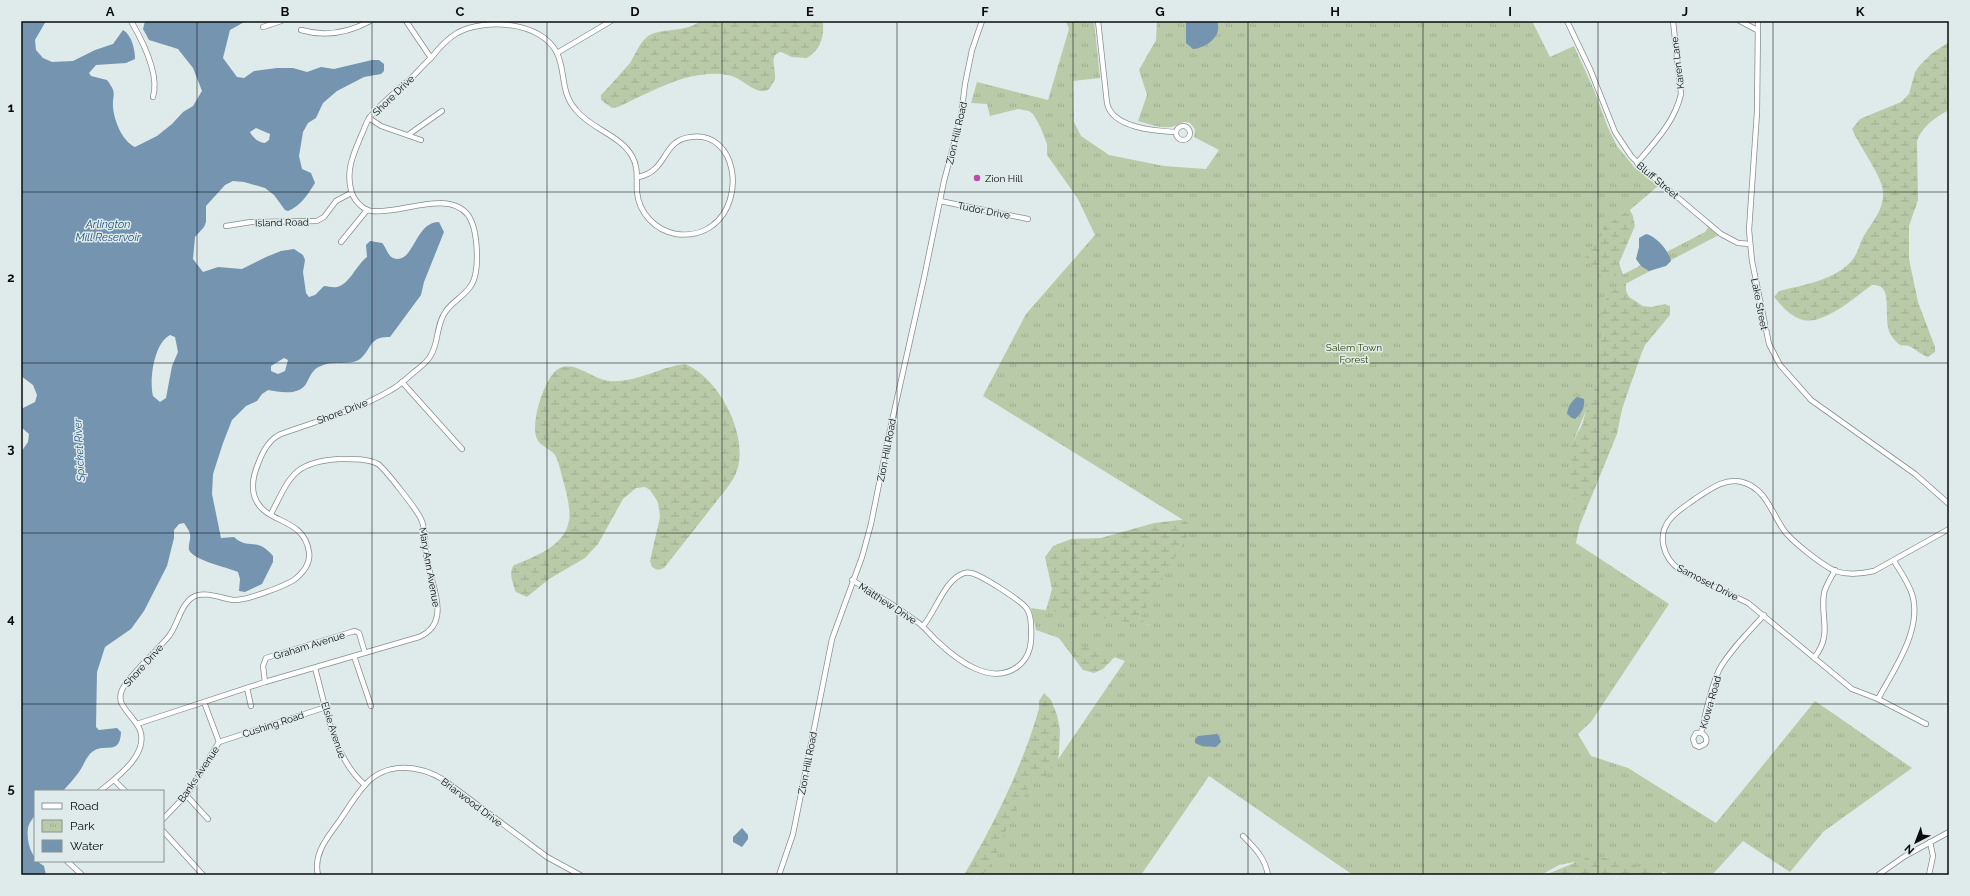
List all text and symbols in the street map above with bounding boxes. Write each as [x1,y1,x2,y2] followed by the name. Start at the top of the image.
[106,4,115,19] text: A
[281,4,290,19] text: B
[456,4,465,19] text: C
[630,4,640,19] text: D
[806,4,814,19] text: E
[981,4,989,19] text: F
[1155,4,1165,19] text: G
[1330,4,1340,19] text: H
[1508,4,1512,19] text: I
[1682,4,1688,19] text: J
[1856,4,1865,19] text: K
[1669,36,1686,90] street label: Karen Lane
[370,73,416,118] street label: Shore Drive
[8,100,15,115] text: 1
[944,101,969,166] street label: Zion Hill Road
[1635,160,1681,201] street label: Bluff Street
[972,173,982,183] marker: Zion Hill
[985,173,1023,184] place label: Zion Hill
[957,200,1011,221] street label: Tudor Drive
[255,217,309,228] street label: Island Road
[75,218,142,244] water label: Arlington Mill Reservoir
[7,270,15,285] text: 2
[1749,277,1770,332] street label: Lake Street
[1326,342,1382,365] park label: Salem Town Forest
[315,397,369,426] street label: Shore Drive
[71,417,88,483] water label: Spicket River
[875,418,898,483] street label: Zion Hill Road
[7,441,15,456] text: 3
[417,526,442,608] street label: Mary Ann Avenue
[1675,562,1740,603] street label: Samoset Drive
[857,581,919,626] street label: Matthew Drive
[7,611,15,626] text: 4
[272,629,346,662] street label: Graham Avenue
[121,642,165,689] street label: Shore Drive
[1698,674,1723,730] street label: Kiowa Road
[319,700,348,760] street label: Elsie Avenue
[241,709,305,740] street label: Cushing Road
[796,731,819,796] street label: Zion Hill Road
[176,744,221,804] street label: Banks Avenue
[439,776,505,829] street label: Briarwood Drive
[7,781,15,796] text: 5
[34,790,164,862] legend
[70,799,99,813] text: Road
[70,819,95,833] text: Park
[1896,822,1936,862] north arrow
[70,839,104,853] text: Water
[1902,841,1917,857] text: N

